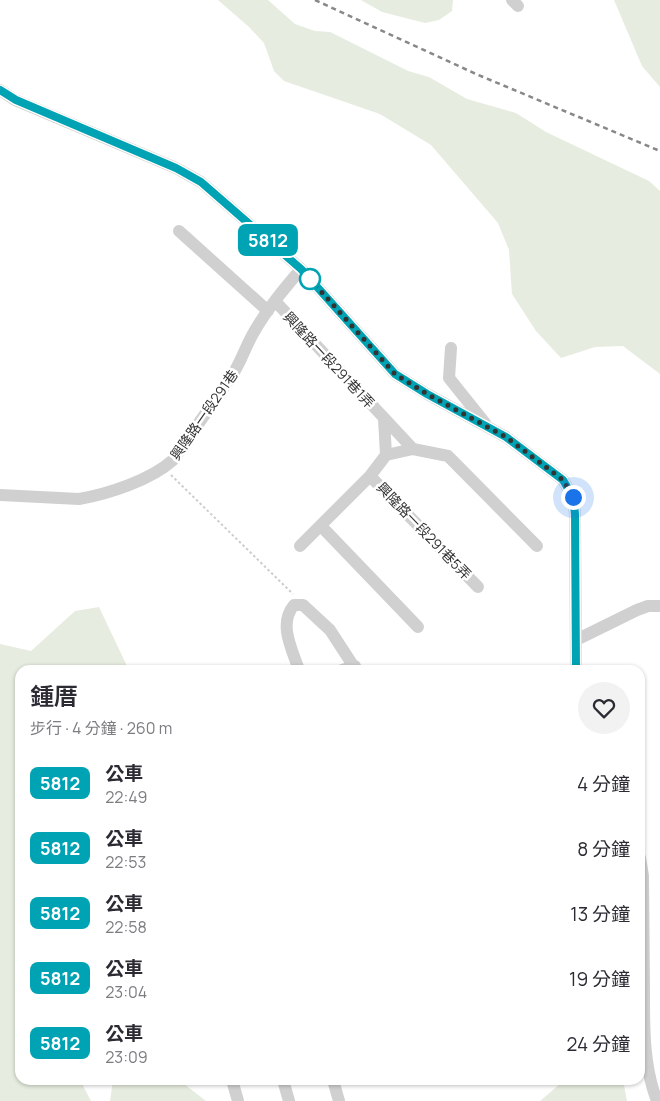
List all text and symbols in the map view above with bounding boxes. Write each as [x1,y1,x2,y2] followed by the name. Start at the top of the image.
[233,224,303,256] line badge: 5812
[248,228,288,252] text: 5812
[299,268,321,290] unlabelled marker
[280,307,379,412] street label: 興隆路一段291巷1弄
[165,366,242,464] street label: 興隆路一段291巷
[373,478,476,583] street label: 興隆路一段291巷5弄
[561,485,586,510] your location
[30,679,78,712] text: 鍾厝
[578,682,630,734] button: heart
[30,717,172,739] text: 步行 · 4 分鐘 · 260 m
[105,760,143,786] text: 公車
[40,771,80,795] text: 5812
[577,771,630,797] text: 4 分鐘
[105,786,147,808] text: 22:49
[105,825,143,851] text: 公車
[40,836,80,860] text: 5812
[577,836,630,862] text: 8 分鐘
[105,851,146,873] text: 22:53
[105,890,143,916] text: 公車
[40,901,80,925] text: 5812
[570,901,630,927] text: 13 分鐘
[105,916,147,938] text: 22:58
[105,955,143,981] text: 公車
[40,966,80,990] text: 5812
[569,966,630,992] text: 19 分鐘
[105,981,147,1003] text: 23:04
[105,1020,143,1046] text: 公車
[40,1031,80,1055] text: 5812
[567,1031,630,1057] text: 24 分鐘
[105,1046,148,1068] text: 23:09

